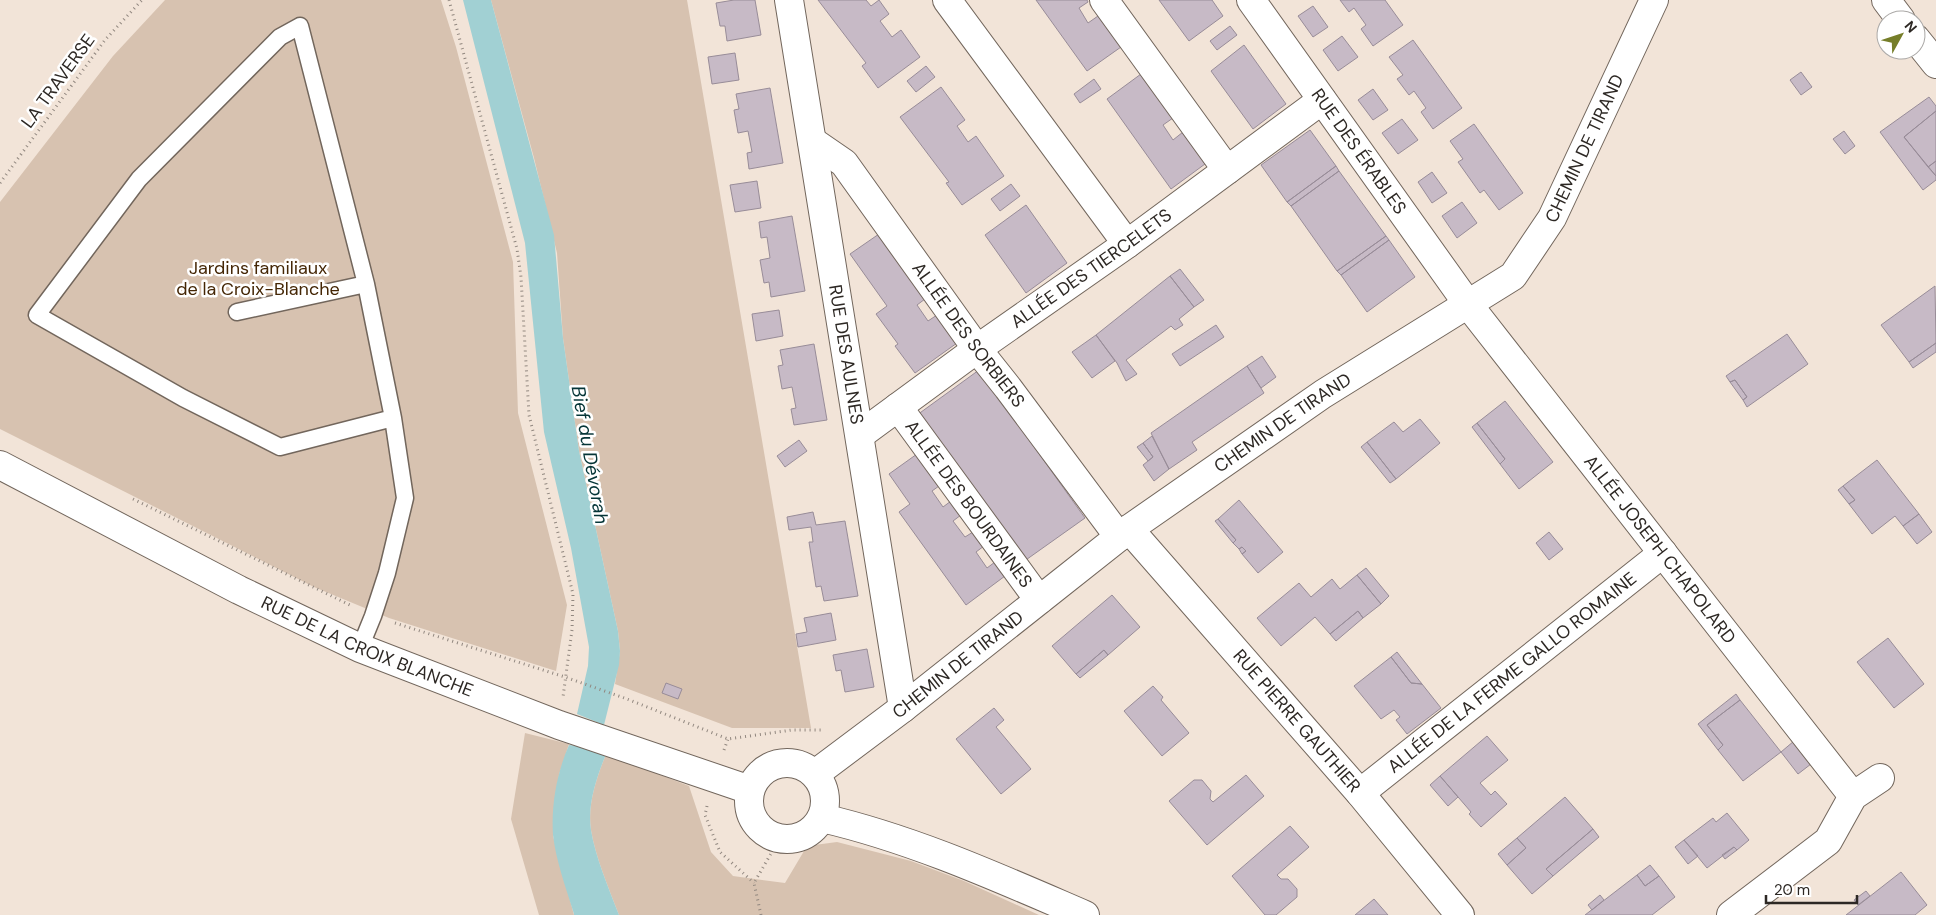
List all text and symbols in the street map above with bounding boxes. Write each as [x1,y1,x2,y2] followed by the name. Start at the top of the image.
[1876,10,1926,60] north arrow
[1901,17,1921,36] text: N
[16,29,100,133] street label: LA TRAVERSE
[1540,70,1630,227] street label: CHEMIN DE TIRAND
[1306,84,1412,219] street label: RUE DES ÉRABLES
[1006,203,1177,334] street label: ALLÉE DES TIERCELETS
[176,256,340,301] park label: Jardins familiaux de la Croix-Blanche
[907,257,1030,412] street label: ALLÉE DES SORBIERS
[823,283,869,426] street label: RUE DES AULNES
[1209,367,1356,478] street label: CHEMIN DE TIRAND
[566,384,614,526] water label: Bief du Dévorah
[900,415,1038,593] street label: ALLÉE DES BOURDAINES
[1579,450,1741,649] street label: ALLÉE JOSEPH CHAPOLARD
[1383,567,1641,779] street label: ALLÉE DE LA FERME GALLO ROMAINE
[257,590,477,703] street label: RUE DE LA CROIX BLANCHE
[887,605,1028,724] street label: CHEMIN DE TIRAND
[1228,644,1366,798] street label: RUE PIERRE GAUTHIER
[1766,872,1857,904] scale bar
[1774,880,1810,900] text: 20 m

